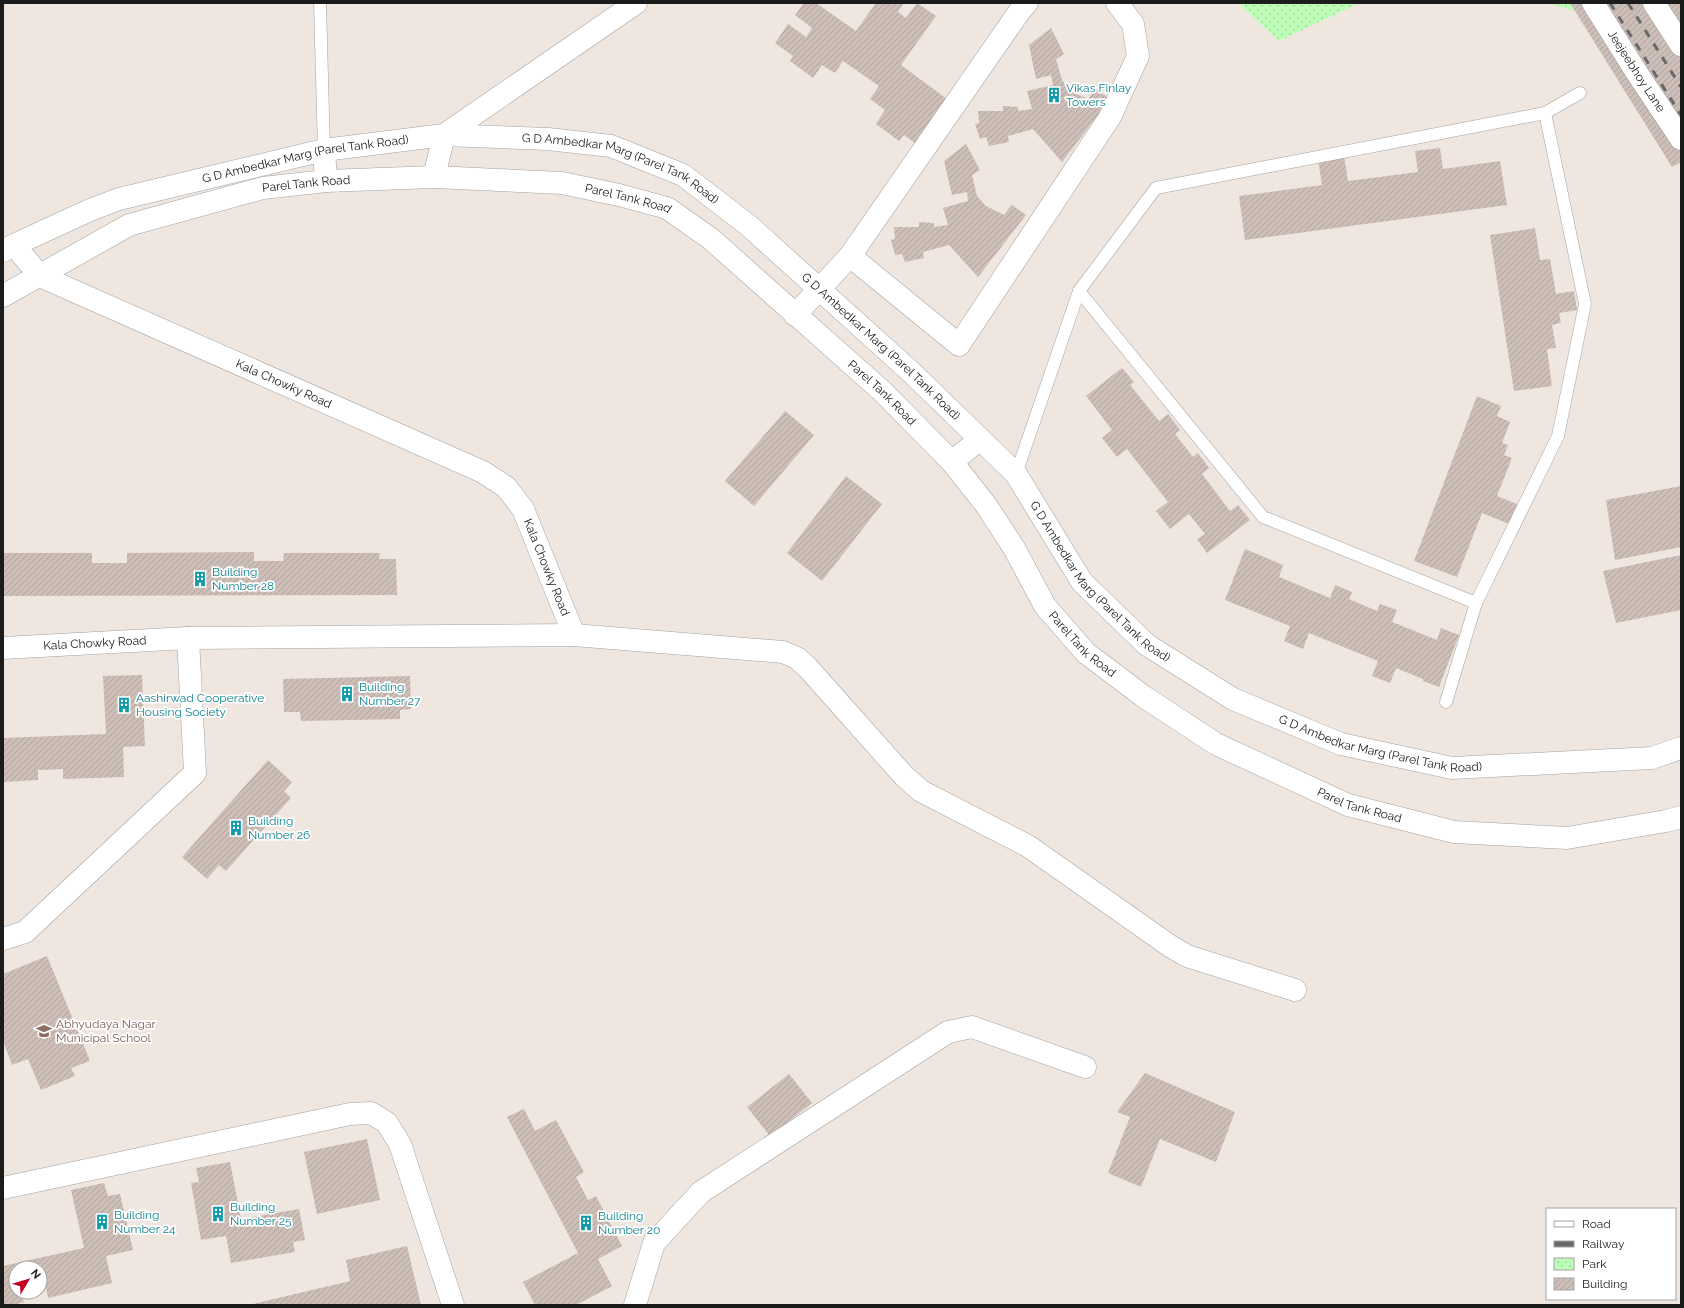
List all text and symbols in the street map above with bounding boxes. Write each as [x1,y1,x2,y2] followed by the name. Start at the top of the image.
[1605,28,1668,115] street label: Jeejeebhoy Lane
[1066,81,1132,109] place label: Vikas Finlay Towers
[1045,86,1063,104] building icon: Vikas Finlay Towers
[516,132,722,212] street label: G D Ambedkar Marg (Parel Tank Road)
[200,133,410,187] street label: G D Ambedkar Marg (Parel Tank Road)
[262,173,352,197] street label: Parel Tank Road
[582,181,672,219] street label: Parel Tank Road
[799,269,963,423] street label: G D Ambedkar Marg (Parel Tank Road)
[234,357,334,411] street label: Kala Chowky Road
[844,357,920,429] street label: Parel Tank Road
[1027,495,1177,665] street label: G D Ambedkar Marg (Parel Tank Road)
[521,517,572,618] street label: Kala Chowky Road
[212,565,274,593] place label: Building Number 28
[191,570,209,588] building icon: Building Number 28
[1046,607,1120,679] street label: Parel Tank Road
[43,633,147,653] street label: Kala Chowky Road
[359,680,421,708] place label: Building Number 27
[338,685,356,703] building icon: Building Number 27
[136,691,264,719] place label: Aashirwad Cooperative Housing Society
[115,696,133,714] building icon: Aashirwad Cooperative Housing Society
[1277,712,1482,775] street label: G D Ambedkar Marg (Parel Tank Road)
[1315,785,1403,825] street label: Parel Tank Road
[248,814,310,842] place label: Building Number 26
[227,819,245,837] building icon: Building Number 26
[56,1017,156,1045] place label: Abhyudaya Nagar Municipal School
[35,1022,53,1040] school or university icon: Abhyudaya Nagar Municipal School
[230,1200,292,1228] place label: Building Number 25
[209,1205,227,1223] building icon: Building Number 25
[114,1208,176,1236] place label: Building Number 24
[1546,1208,1676,1300] legend
[598,1209,660,1237] place label: Building Number 20
[93,1213,111,1231] building icon: Building Number 24
[577,1214,595,1232] building icon: Building Number 20
[1582,1217,1611,1231] text: Road
[1582,1237,1625,1251] text: Railway
[1582,1257,1607,1271] text: Park
[8,1260,48,1300] north arrow
[28,1267,43,1281] text: N
[1582,1277,1628,1291] text: Building

